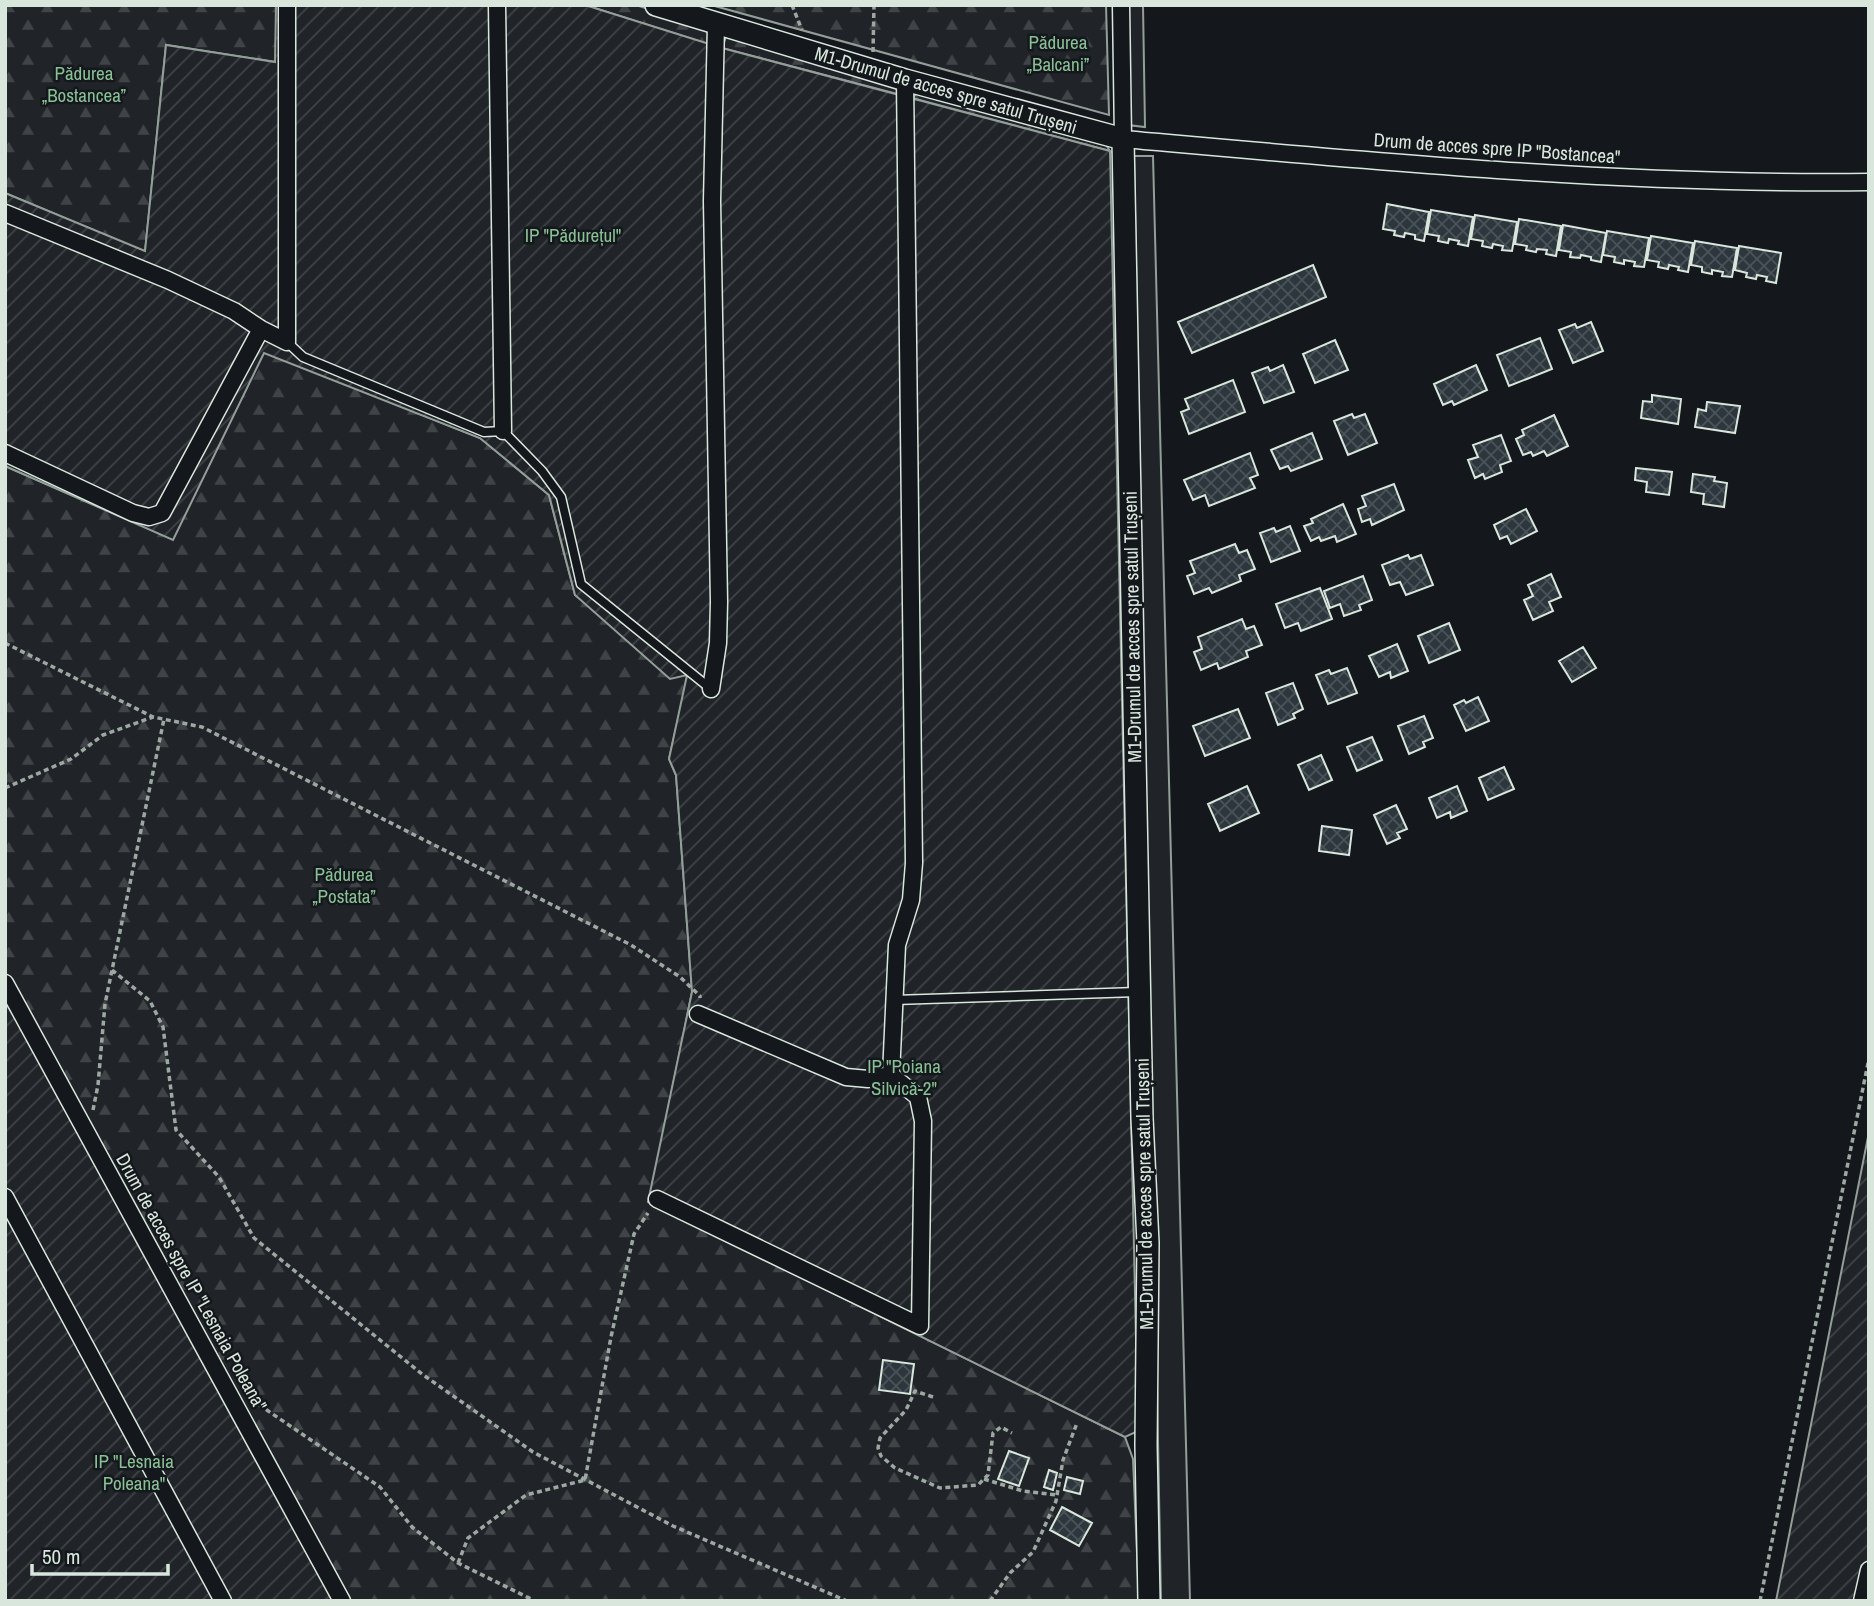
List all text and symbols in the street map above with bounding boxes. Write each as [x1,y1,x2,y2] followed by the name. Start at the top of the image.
[1027,29,1089,77] park label: Pădurea „Balcani”
[812,40,1080,140] street label: M1-Drumul de acces spre satul Trușeni
[42,60,126,108] park label: Pădurea „Bostancea”
[1373,126,1621,170] street label: Drum de acces spre IP "Bostancea"
[525,222,621,248] park label: IP "Pădurețul"
[1117,491,1147,763] street label: M1-Drumul de acces spre satul Trușeni
[312,861,376,909] park label: Pădurea „Postata”
[867,1053,941,1101] park label: IP "Poiana Silvică-2"
[1129,1058,1159,1330] street label: M1-Drumul de acces spre satul Trușeni
[110,1149,274,1415] street label: Drum de acces spre IP "Lesnaia Poleana"
[94,1448,174,1496] park label: IP "Lesnaia Poleana"
[32,1532,168,1576] scale bar
[42,1542,80,1571] text: 50 m

